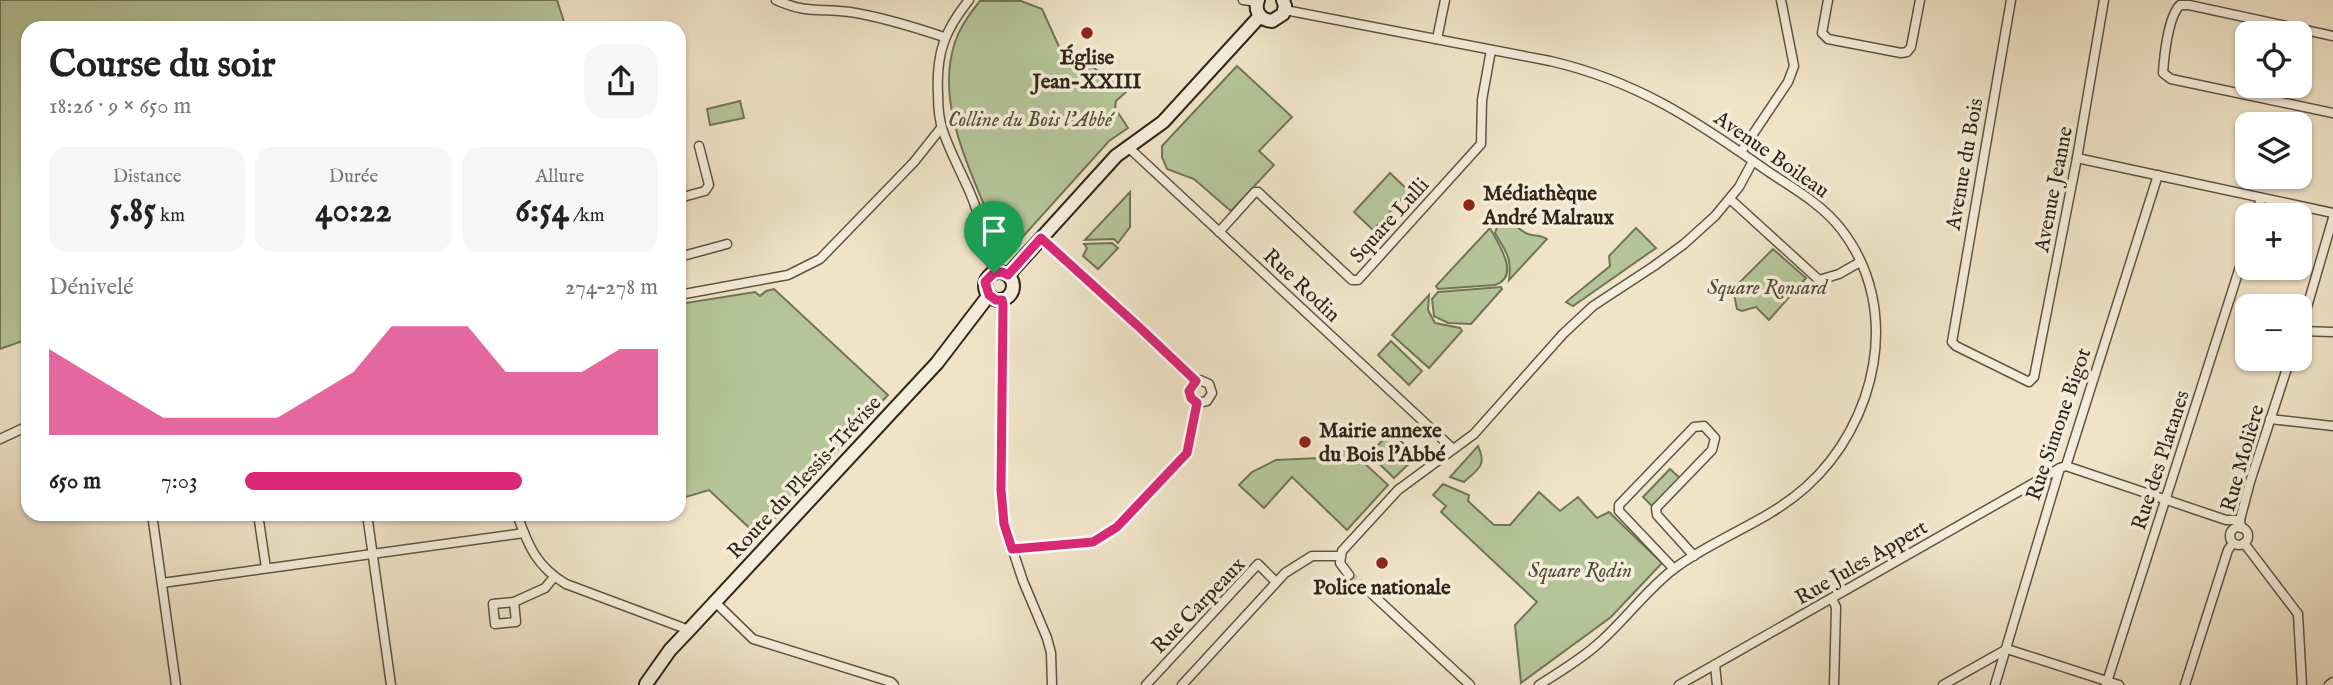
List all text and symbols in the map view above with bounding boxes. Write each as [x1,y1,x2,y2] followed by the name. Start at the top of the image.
[2235,21,2312,371] map controls
[2235,21,2312,98] button: locate
[1079,25,1095,41] marker: Église Jean-XXIII
[49,42,275,90] text: Course du soir
[584,44,658,118] button: share
[1030,44,1141,96] place label: Église Jean-XXIII
[49,92,191,121] text: 18:26 · 9 × 650 m
[1940,96,1990,233] street label: Avenue du Bois
[1707,105,1834,205] street label: Avenue Boileau
[948,107,1115,134] park label: Colline du Bois l'Abbé
[2235,112,2312,189] button: layers
[2029,124,2080,255] street label: Avenue Jeanne
[113,165,182,189] text: Distance
[329,165,378,189] text: Durée
[535,165,584,189] text: Allure
[1345,173,1436,269] street label: Square Lulli
[1482,181,1615,232] place label: Médiathèque André Malraux
[109,189,156,234] text: 5.85
[315,189,392,234] text: 40:22
[515,189,569,234] text: 6:54
[1461,197,1477,213] marker: Médiathèque André Malraux
[964,201,1024,273] pin
[2235,203,2312,280] button: +
[156,204,185,228] text: km
[569,204,604,228] text: /km
[975,212,1013,250] icon: arrive
[1257,243,1345,329] street label: Rue Rodin
[49,273,134,302] text: Dénivelé
[565,273,658,302] text: 274–278 m
[1707,275,1829,302] park label: Square Ronsard
[2235,294,2312,371] button: −
[2021,345,2098,504] street label: Rue Simone Bigot
[2126,387,2197,534] street label: Rue des Platanes
[722,390,888,566] street label: Route du Plessis-Trévise
[2215,401,2272,515] street label: Rue Molière
[1319,418,1446,469] place label: Mairie annexe du Bois l'Abbé
[1297,434,1313,450] marker: Mairie annexe du Bois l'Abbé
[49,467,101,496] text: 650 m
[161,467,198,496] text: 7:03
[1791,514,1933,612] street label: Rue Jules Appert
[1146,552,1252,660] street label: Rue Carpeaux
[1374,555,1390,571] marker: Police nationale
[1528,558,1632,585] park label: Square Rodin
[1313,575,1451,602] place label: Police nationale

